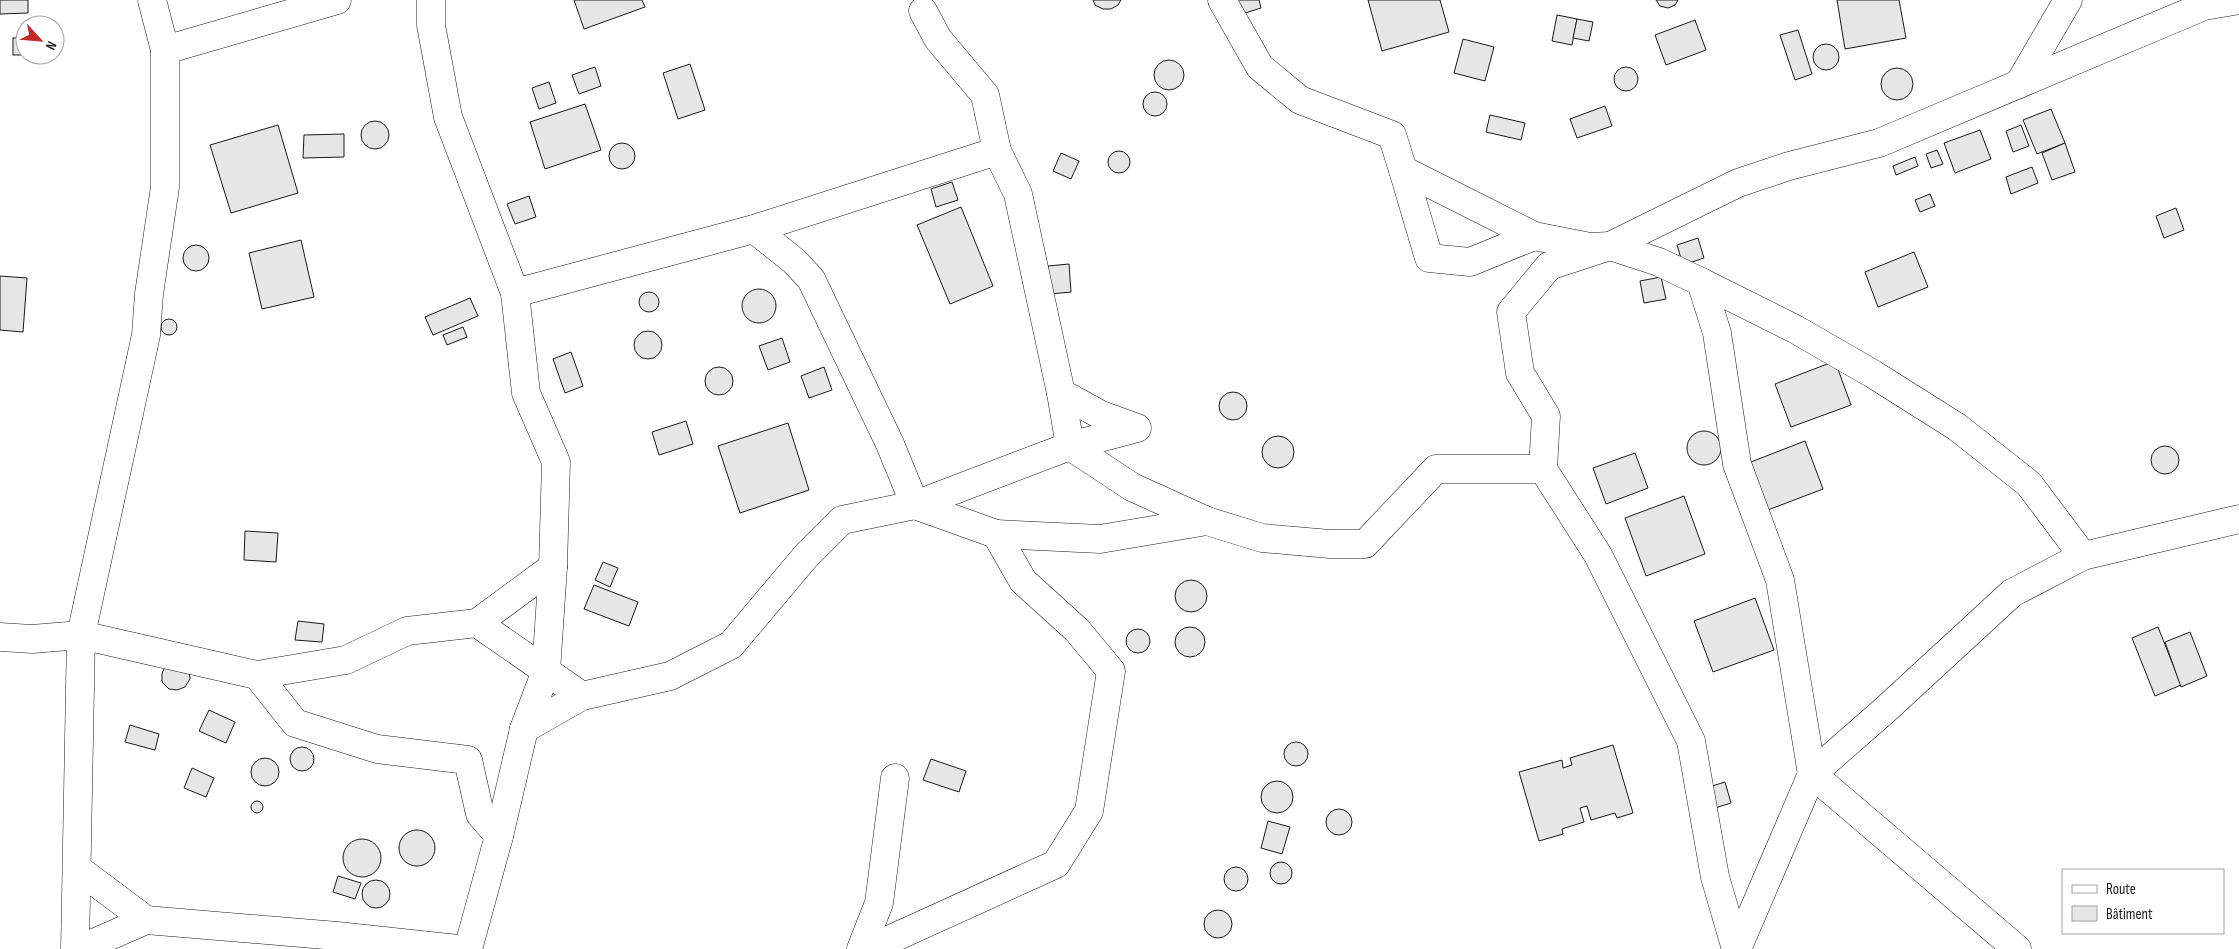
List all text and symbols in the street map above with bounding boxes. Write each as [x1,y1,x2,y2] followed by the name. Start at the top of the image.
[15,15,65,65] north arrow
[42,38,61,53] text: N
[2062,869,2224,934] legend
[2106,880,2136,899] text: Route
[2106,905,2153,924] text: Bâtiment

